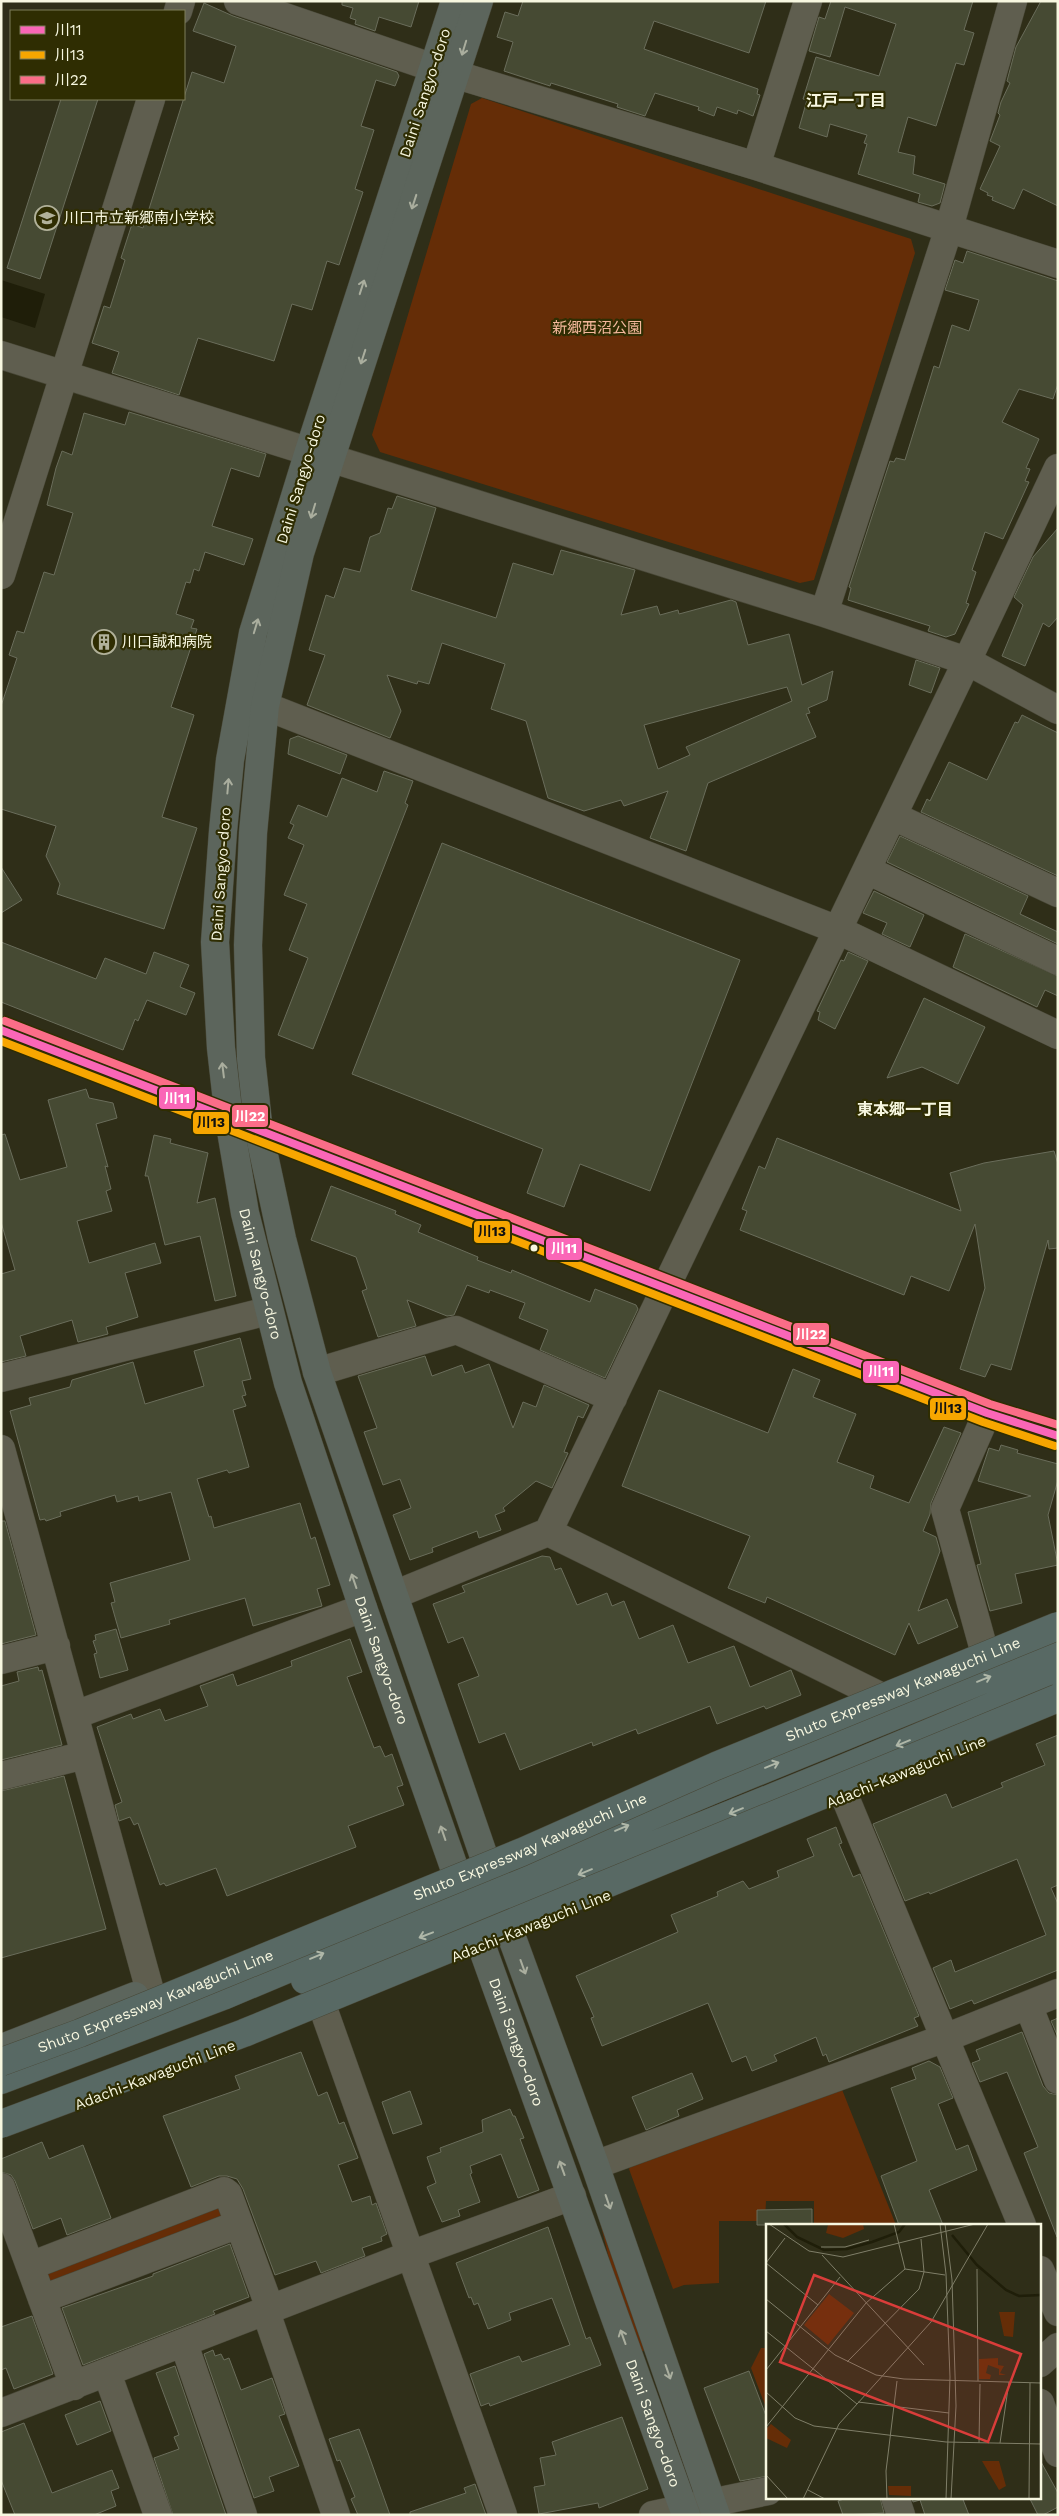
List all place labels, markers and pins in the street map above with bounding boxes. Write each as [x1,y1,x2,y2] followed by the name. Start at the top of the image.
[34,205,60,231] school or university icon: 川口市立新郷南小学校
[64,209,214,227] place label: 川口市立新郷南小学校
[91,629,117,655] building icon: 川口誠和病院
[122,633,212,651] place label: 川口誠和病院
[529,1243,539,1253] unlabelled marker

